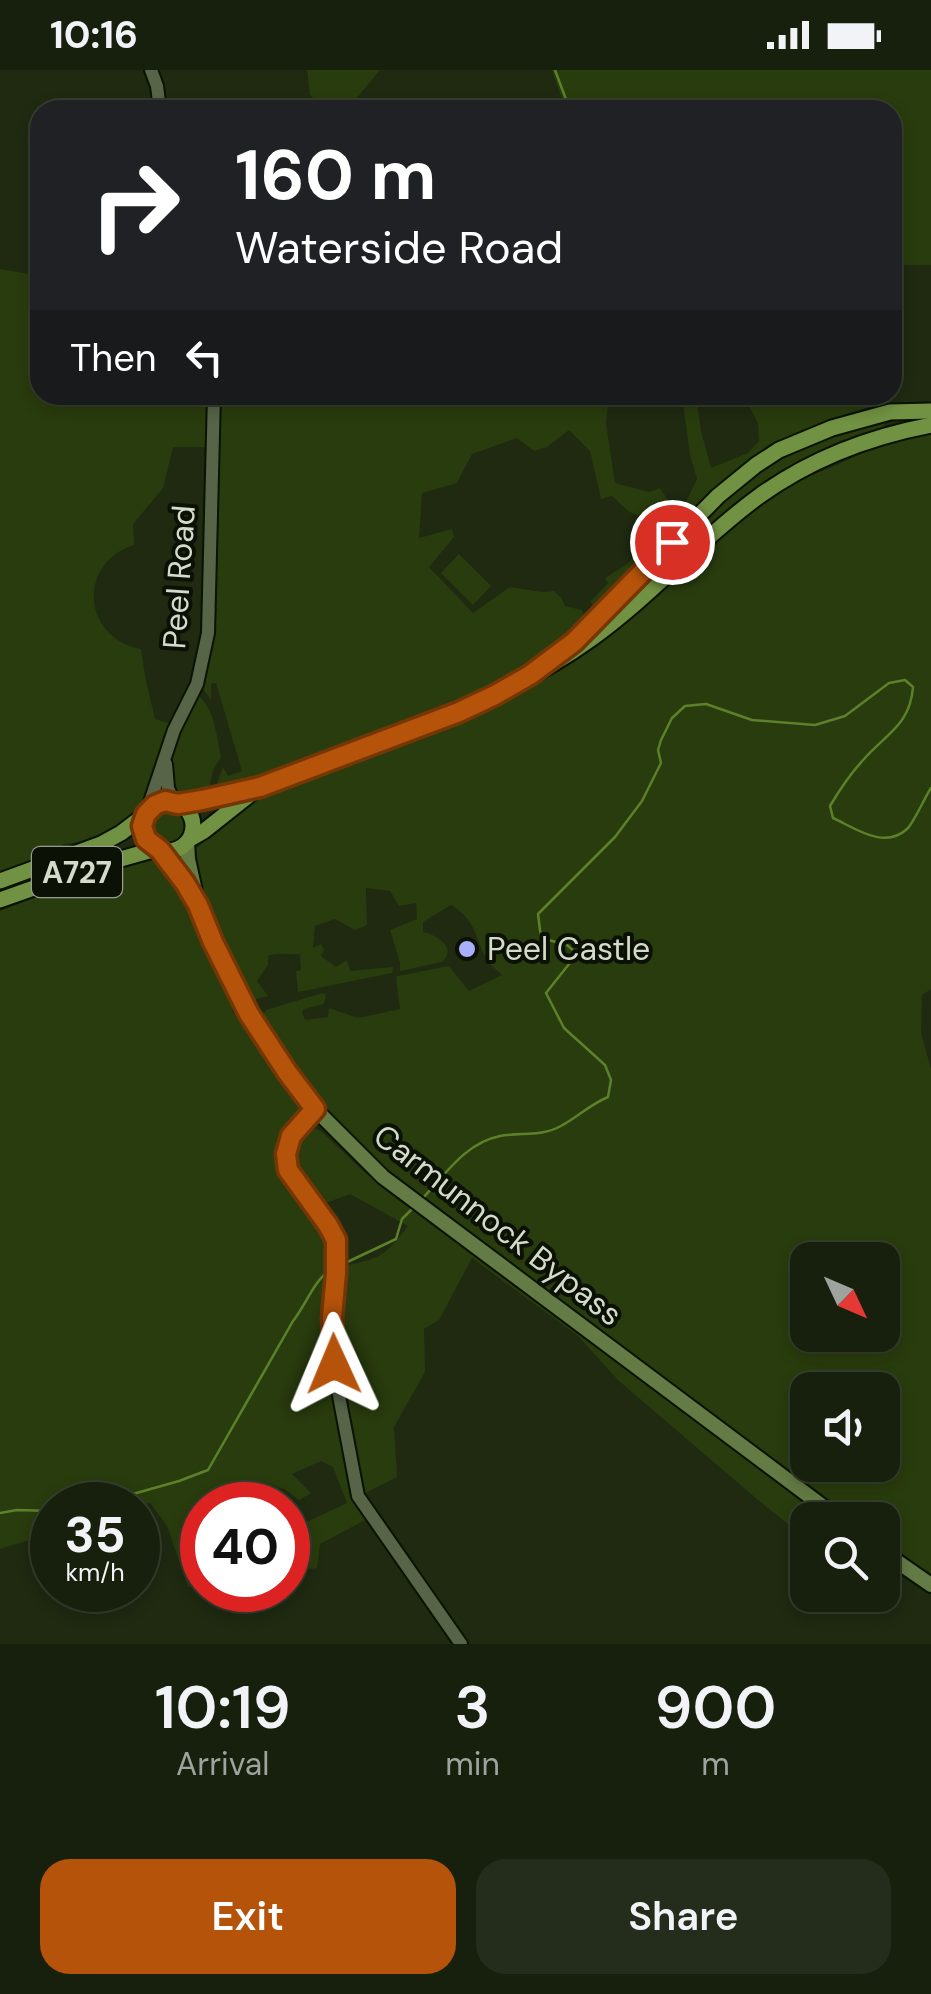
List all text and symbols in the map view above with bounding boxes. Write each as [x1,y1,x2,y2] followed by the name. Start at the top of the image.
[50,10,138,60] text: 10:16
[235,130,436,221] text: 160 m
[70,140,200,270] icon: right
[235,218,563,277] text: Waterside Road
[177,330,232,385] icon: left
[70,333,157,383] text: Then
[630,500,715,585] pin
[153,504,205,650] street label: Peel Road
[645,515,700,570] icon: arrive
[32,847,122,897] road number: A727
[487,928,650,970] place label: Peel Castle
[456,938,478,960] marker: Peel Castle
[365,1115,631,1335] street label: Carmunnock Bypass
[790,1242,900,1352] north arrow
[790,1242,900,1612] map controls
[282,1312,386,1416] position arrow
[790,1372,900,1482] button: sound
[180,1482,310,1612] speed limit sign: 40
[64,1502,126,1568] text: 35
[790,1502,900,1612] button: search
[65,1556,125,1589] text: km/h
[155,1668,291,1747] text: 10:19
[455,1668,491,1747] text: 3
[655,1668,776,1747] text: 900
[176,1743,269,1785] text: Arrival
[445,1743,500,1785] text: min
[701,1743,730,1785] text: m
[40,1859,456,1974] button: Exit
[476,1859,891,1974] button: Share

